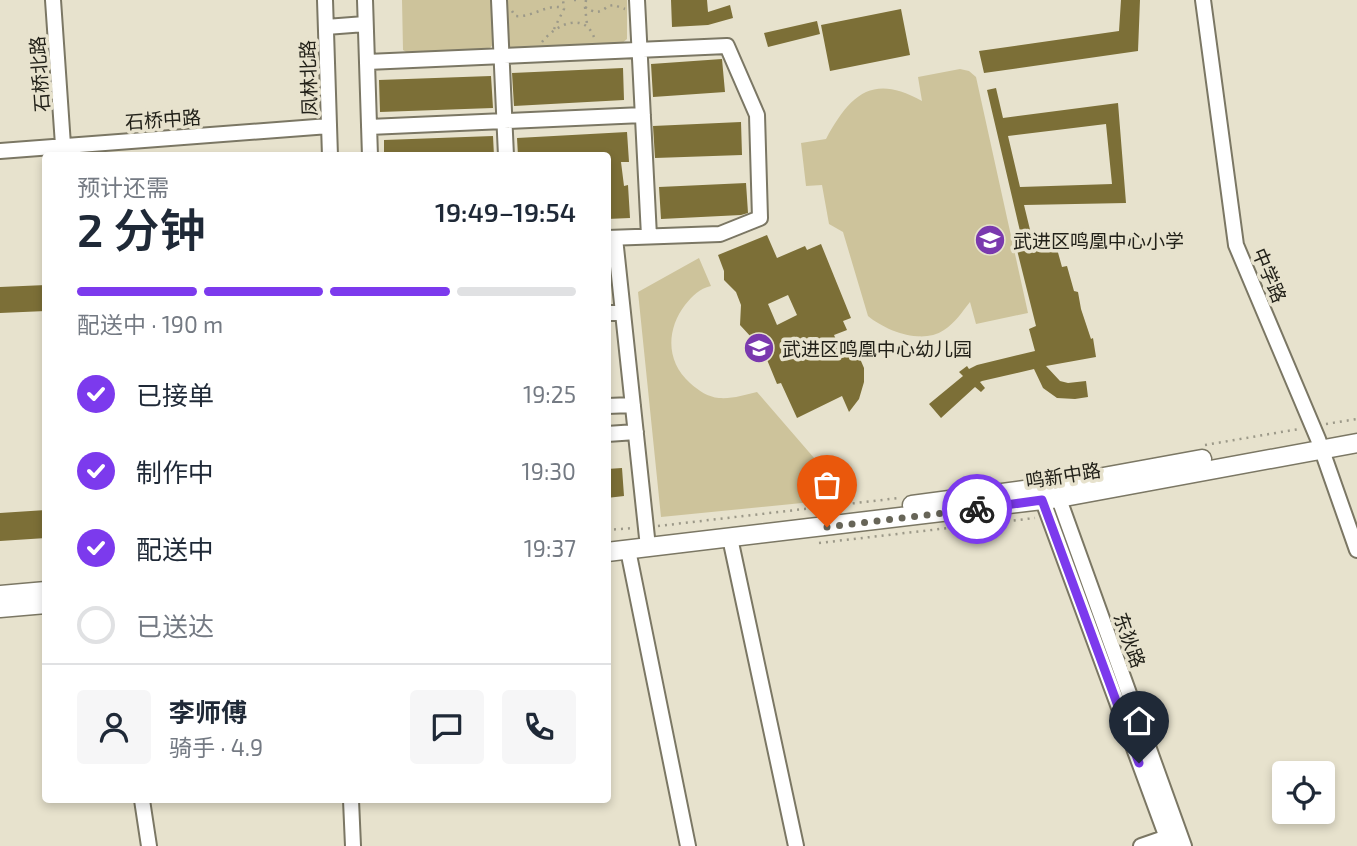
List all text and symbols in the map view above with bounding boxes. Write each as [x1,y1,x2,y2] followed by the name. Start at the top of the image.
[25,35,53,113] street label: 石桥北路
[295,40,321,116] street label: 凤林北路
[124,105,202,133] street label: 石桥中路
[77,173,169,201] text: 预计还需
[435,196,576,227] text: 19:49–19:54
[77,201,205,256] text: 2 分钟
[973,223,1007,257] school or university icon: 武进区鸣凰中心小学
[1013,229,1184,252] place label: 武进区鸣凰中心小学
[1248,244,1292,306] street label: 中学路
[77,310,223,338] text: 配送中 · 190 m
[742,331,776,365] school or university icon: 武进区鸣凰中心幼儿园
[782,337,972,360] place label: 武进区鸣凰中心幼儿园
[77,375,115,413] icon: check
[136,379,214,410] text: 已接单
[523,380,576,408] text: 19:25
[77,452,115,490] icon: check
[797,455,857,527] pin
[136,456,214,487] text: 制作中
[522,457,576,485] text: 19:30
[1024,458,1102,492] street label: 鸣新中路
[808,466,846,504] icon: bag
[942,474,1012,544] courier
[958,490,996,528] icon: bike
[77,529,115,567] icon: check
[136,533,214,564] text: 配送中
[524,534,576,562] text: 19:37
[1109,609,1151,671] street label: 东狄路
[136,610,214,641] text: 已送达
[77,690,151,764] button: person
[410,690,484,764] button: chat
[502,690,576,764] button: phone
[1109,691,1169,763] pin
[169,696,247,727] text: 李师傅
[1120,702,1158,740] icon: home
[169,733,263,761] text: 骑手 · 4.9
[1272,761,1335,824] map controls
[1272,761,1335,824] button: locate

